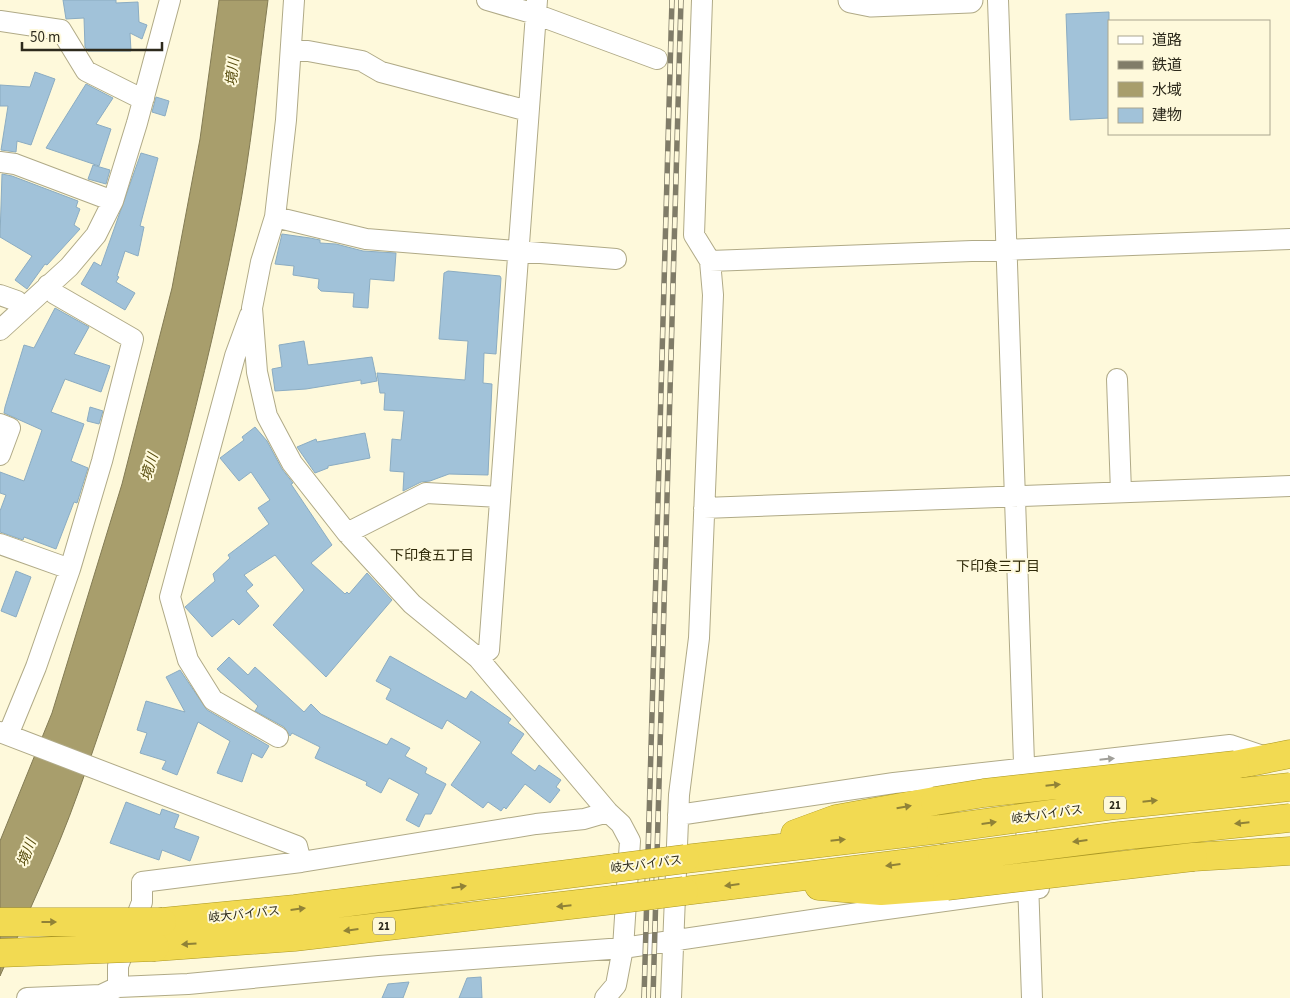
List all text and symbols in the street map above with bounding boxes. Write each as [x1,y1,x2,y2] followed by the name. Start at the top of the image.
[22,20,162,52] scale bar
[1108,20,1270,135] legend
[30,27,60,48] text: 50 m
[1152,30,1182,51] text: 道路
[222,55,245,87] water label: 境川
[1152,55,1182,76] text: 鉄道
[1152,80,1182,101] text: 水域
[1152,105,1182,126] text: 建物
[136,449,164,484] water label: 境川
[390,546,474,566] district label: 下印食五丁目
[956,557,1040,577] district label: 下印食三丁目
[1099,754,1115,762] one-way arrow
[1045,781,1061,789] one-way arrow
[1104,796,1126,814] road number: 21
[1143,797,1159,805] one-way arrow
[1010,801,1084,828] street label: 岐大バイパス
[896,803,912,811] one-way arrow
[982,818,998,826] one-way arrow
[1233,819,1249,827] one-way arrow
[13,835,42,870] water label: 境川
[830,836,846,844] one-way arrow
[1072,837,1088,845] one-way arrow
[609,852,683,877] street label: 岐大バイパス
[885,861,901,869] one-way arrow
[724,881,740,889] one-way arrow
[451,883,467,891] one-way arrow
[207,902,281,927] street label: 岐大バイパス
[556,902,572,910] one-way arrow
[290,905,306,913] one-way arrow
[41,918,57,926] one-way arrow
[373,918,395,934] road number: 21
[342,926,358,934] one-way arrow
[180,941,196,949] one-way arrow

